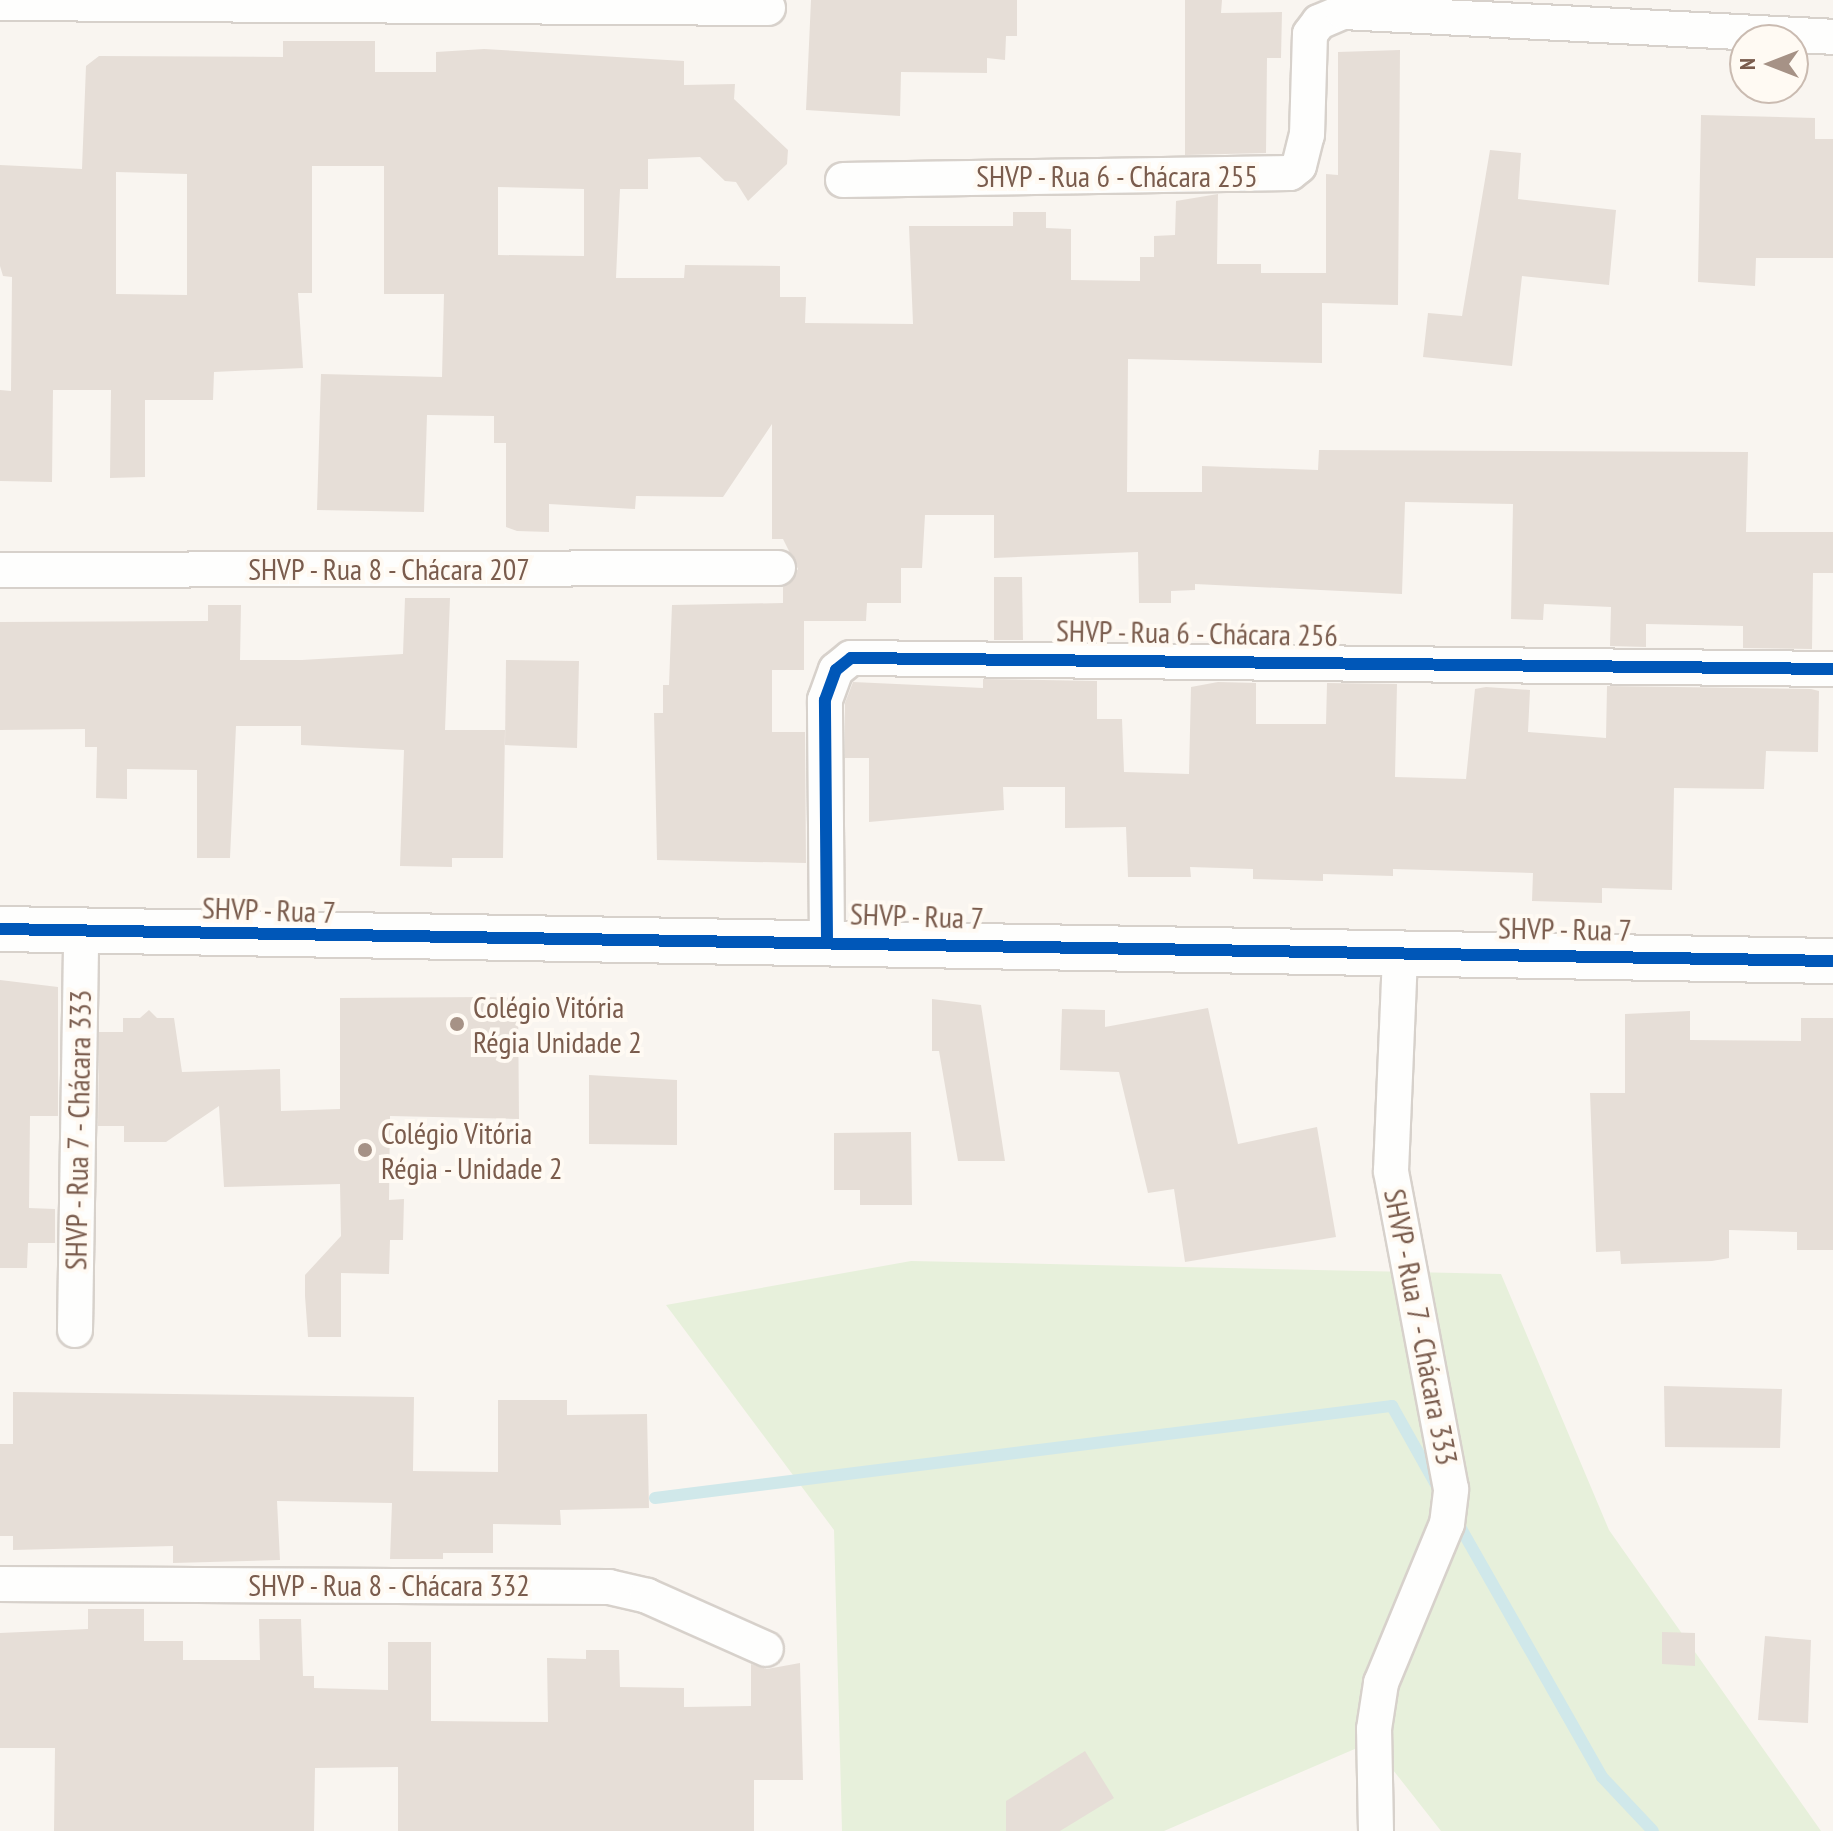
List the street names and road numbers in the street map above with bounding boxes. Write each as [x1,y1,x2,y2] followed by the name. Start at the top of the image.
[973,158,1261,194] street label: SHVP - Rua 6 - Chácara 255
[245,551,533,587] street label: SHVP - Rua 8 - Chácara 207
[1053,612,1341,654] street label: SHVP - Rua 6 - Chácara 256
[200,890,338,930] street label: SHVP - Rua 7
[848,896,986,936] street label: SHVP - Rua 7
[1496,910,1634,948] street label: SHVP - Rua 7
[57,986,99,1274] street label: SHVP - Rua 7 - Chácara 333
[1376,1183,1466,1471] street label: SHVP - Rua 7 - Chácara 333
[245,1567,533,1603] street label: SHVP - Rua 8 - Chácara 332

